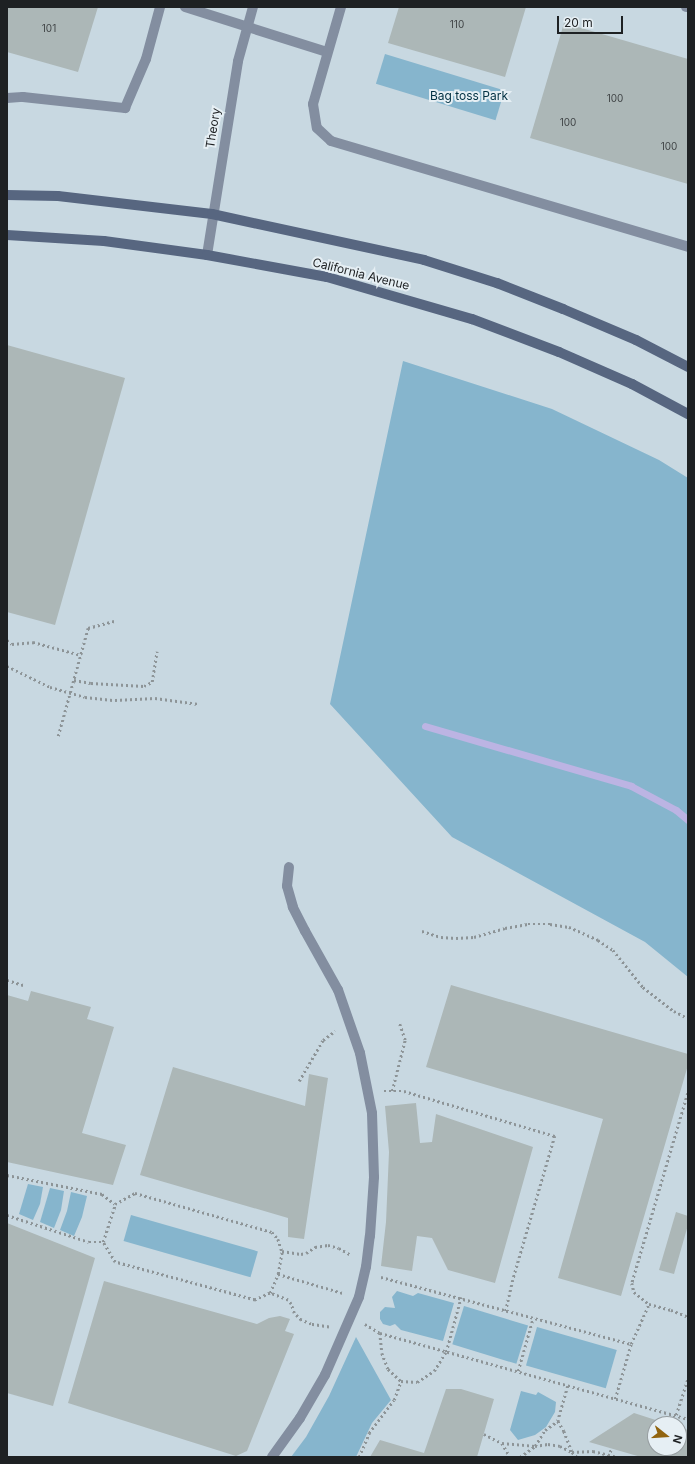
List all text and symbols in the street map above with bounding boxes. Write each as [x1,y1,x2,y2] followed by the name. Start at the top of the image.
[559,8,625,34] scale bar
[564,15,593,30] text: 20 m
[450,19,464,31] house number: 110
[42,23,56,35] house number: 101
[430,89,508,103] park label: Bag toss Park
[607,93,623,105] house number: 100
[203,107,223,149] street label: Theory
[560,117,576,129] house number: 100
[661,141,677,153] house number: 100
[311,255,411,293] street label: California Avenue
[647,1416,687,1456] north arrow
[670,1433,685,1445] text: N

